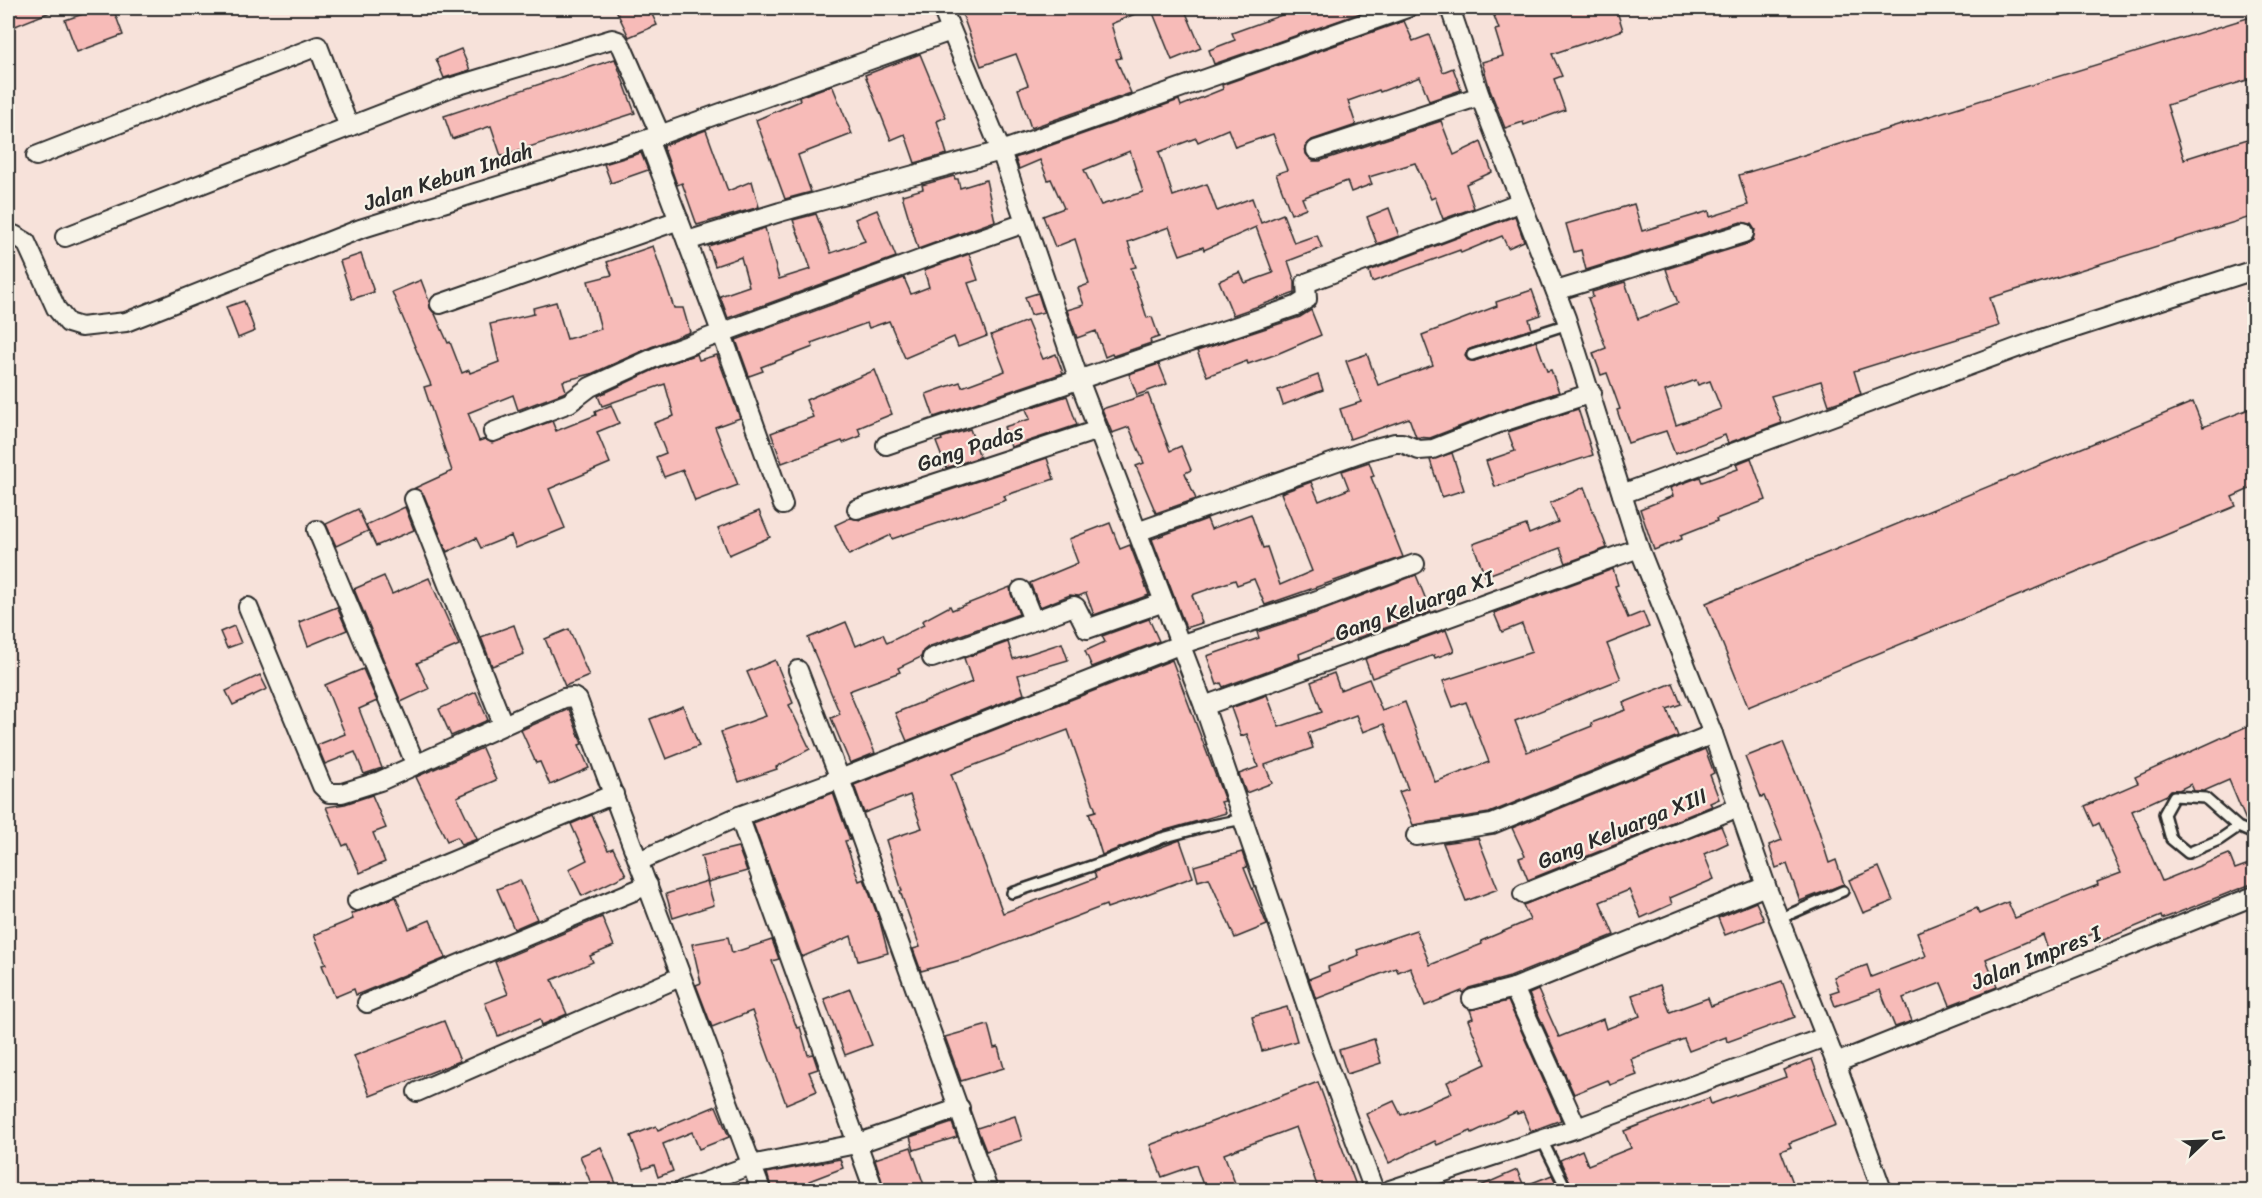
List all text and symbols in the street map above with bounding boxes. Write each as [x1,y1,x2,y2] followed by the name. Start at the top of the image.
[357,131,538,223] street label: Jalan Kebun Indah
[912,412,1029,483] street label: Gang Padas
[1329,558,1501,652] street label: Gang Keluarga XI
[1531,776,1714,880] street label: Gang Keluarga XIII
[1964,913,2108,1002] street label: Jalan Impres I
[2175,1111,2235,1171] north arrow
[2203,1125,2234,1147] text: U

